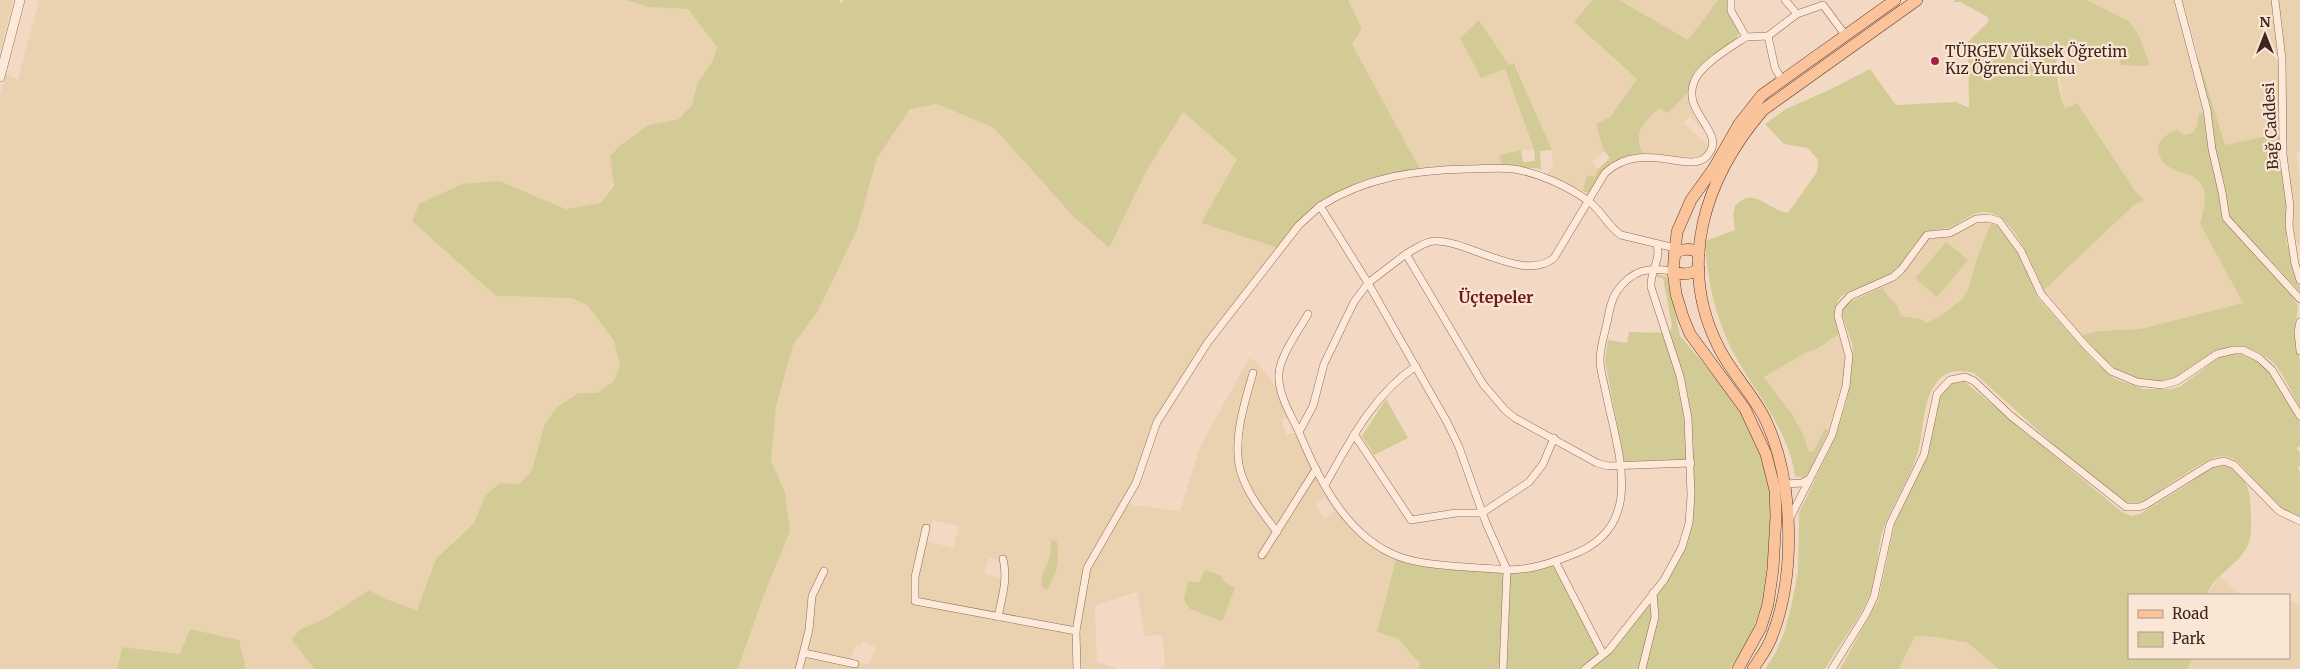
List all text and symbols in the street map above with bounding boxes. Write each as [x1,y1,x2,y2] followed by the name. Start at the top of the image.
[2240,10,2290,60] north arrow
[2259,13,2271,31] text: N
[1945,41,2127,78] place label: TÜRGEV Yüksek Öğretim Kız Öğrenci Yurdu
[1929,55,1941,67] marker: TÜRGEV Yüksek Öğretim Kız Öğrenci Yurdu
[2259,82,2282,170] street label: Bağ Caddesi
[1459,287,1534,307] district label: Üçtepeler
[2128,594,2290,659] legend
[2172,604,2208,623] text: Road
[2172,629,2206,648] text: Park

